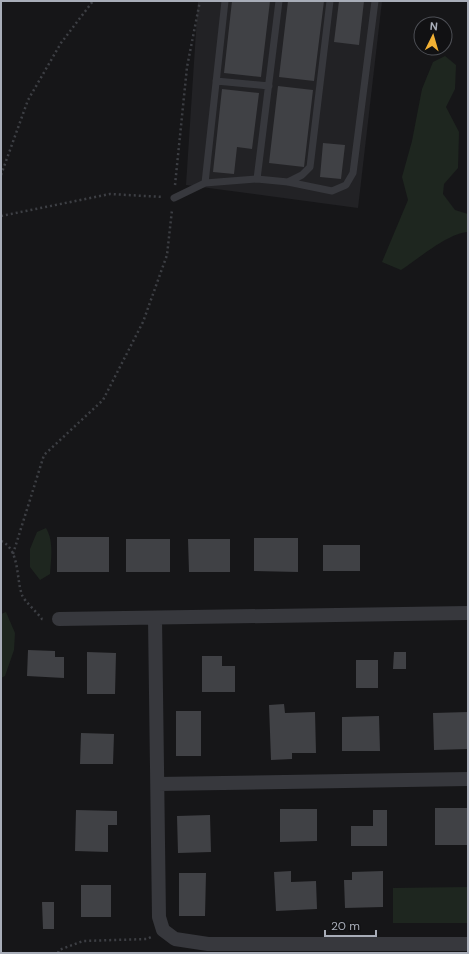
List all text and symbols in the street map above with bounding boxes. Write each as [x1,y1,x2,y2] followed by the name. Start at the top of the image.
[413,16,453,56] north arrow
[429,19,438,33] text: N
[325,912,376,938] scale bar
[331,918,360,934] text: 20 m

